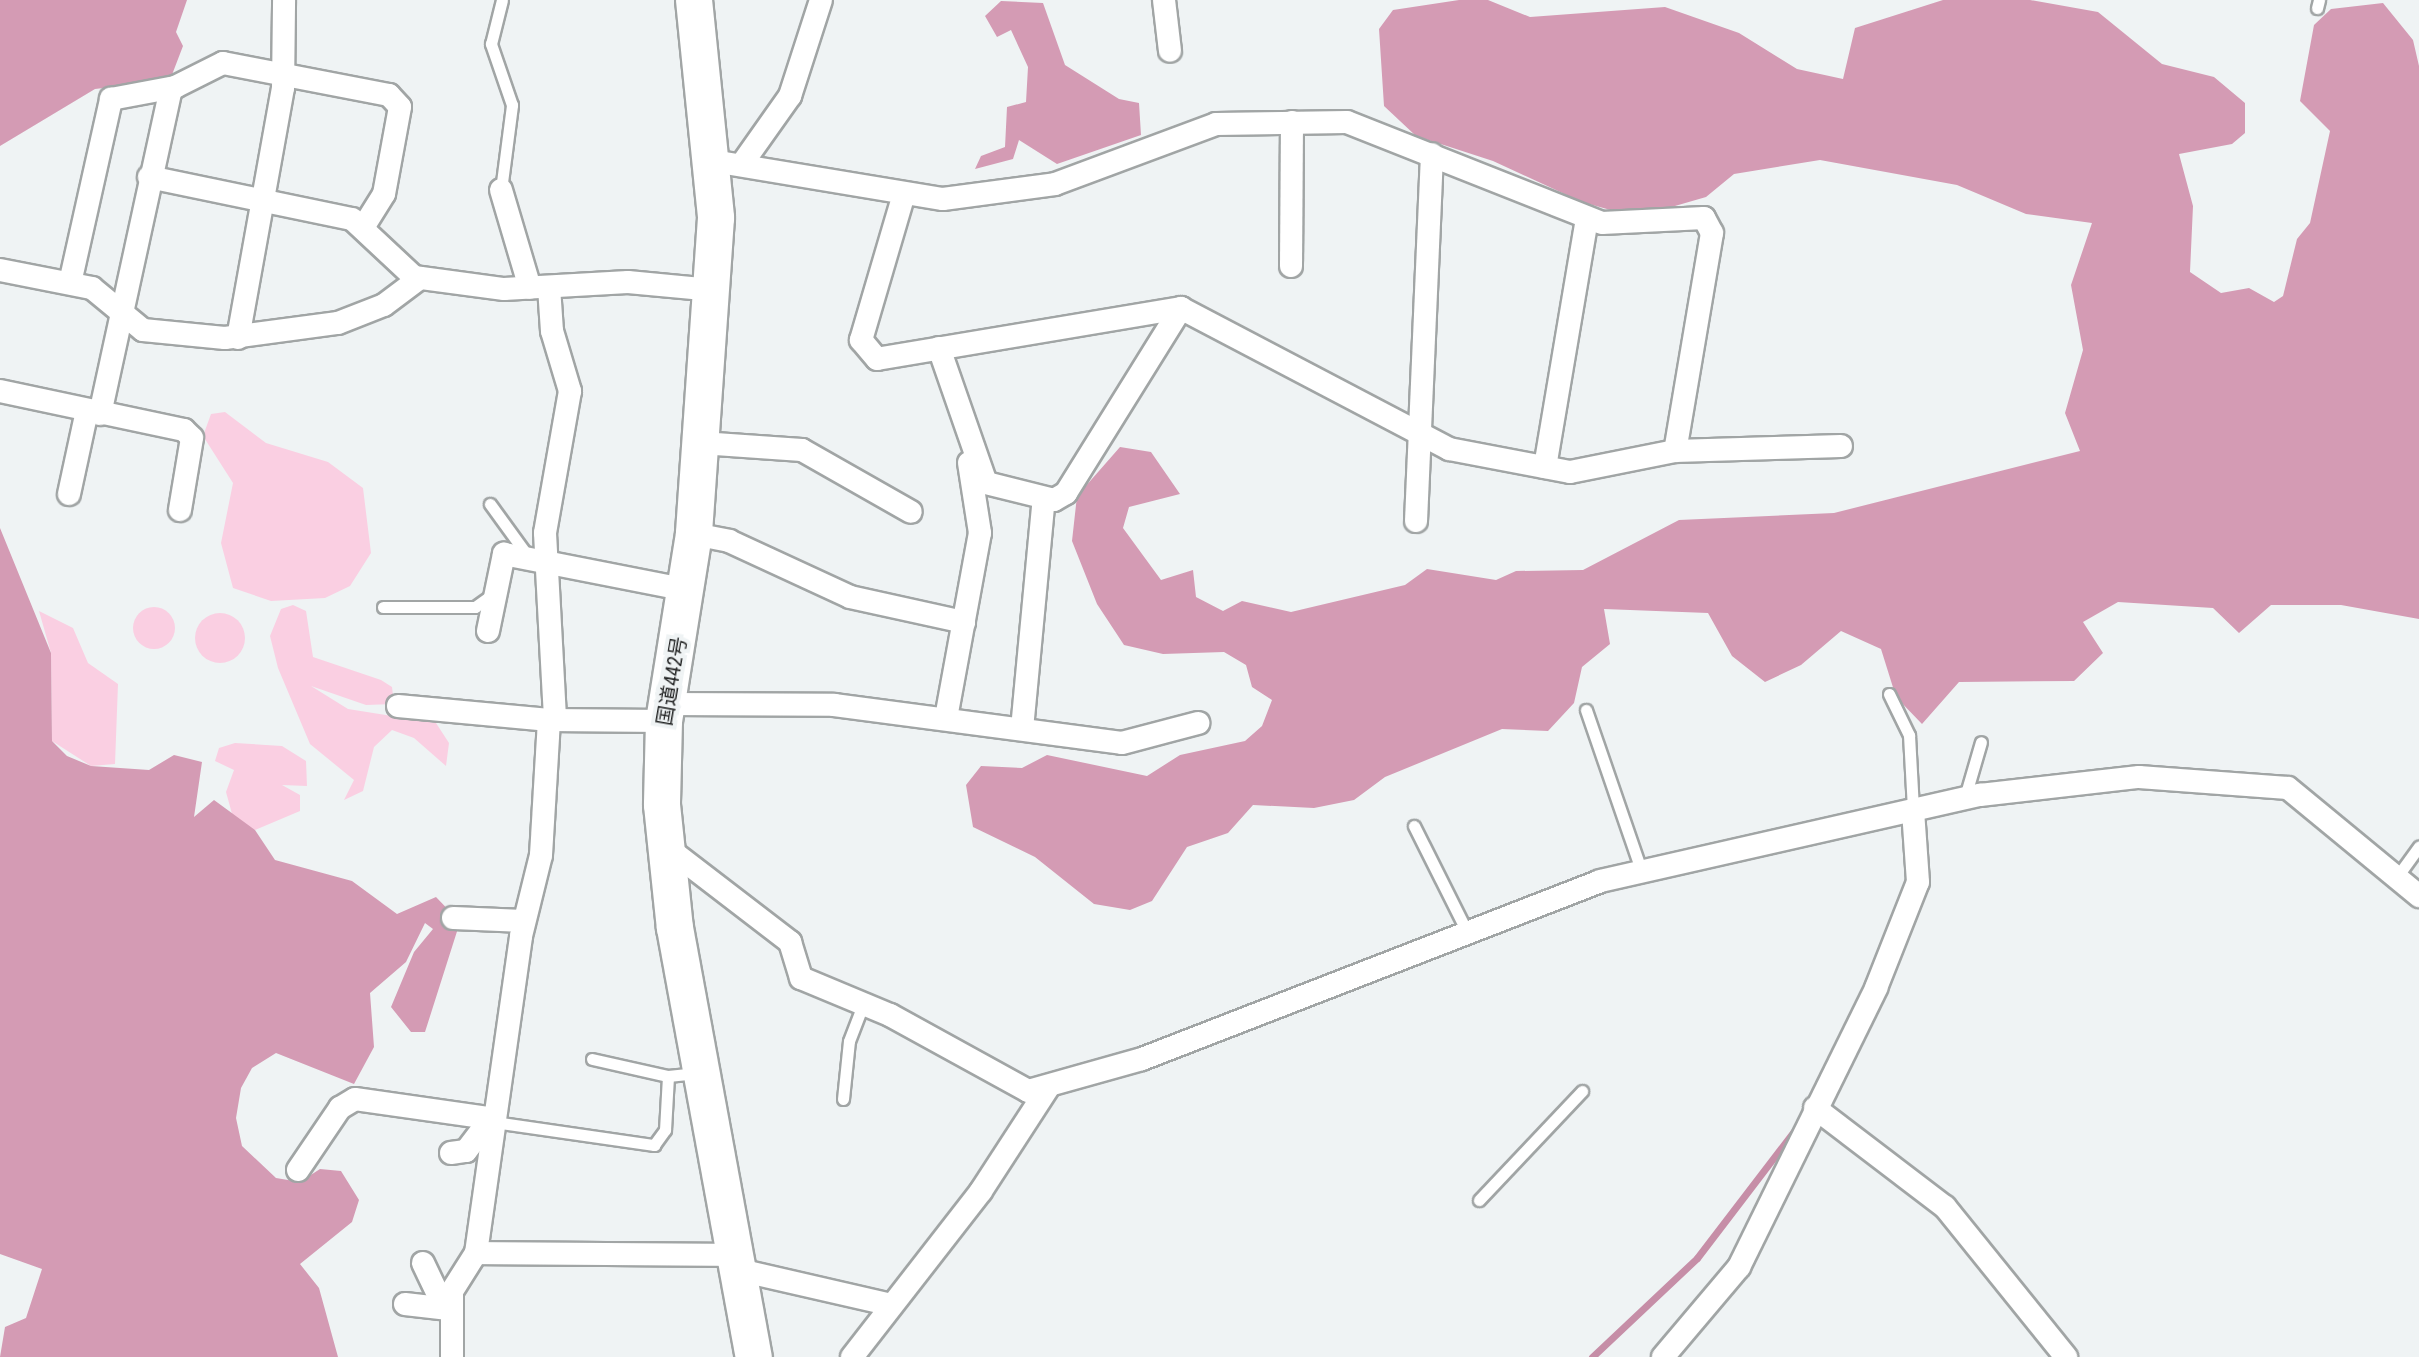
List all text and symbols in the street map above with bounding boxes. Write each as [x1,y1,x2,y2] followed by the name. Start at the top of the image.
[652,635,692,727] street label: 国道442号

